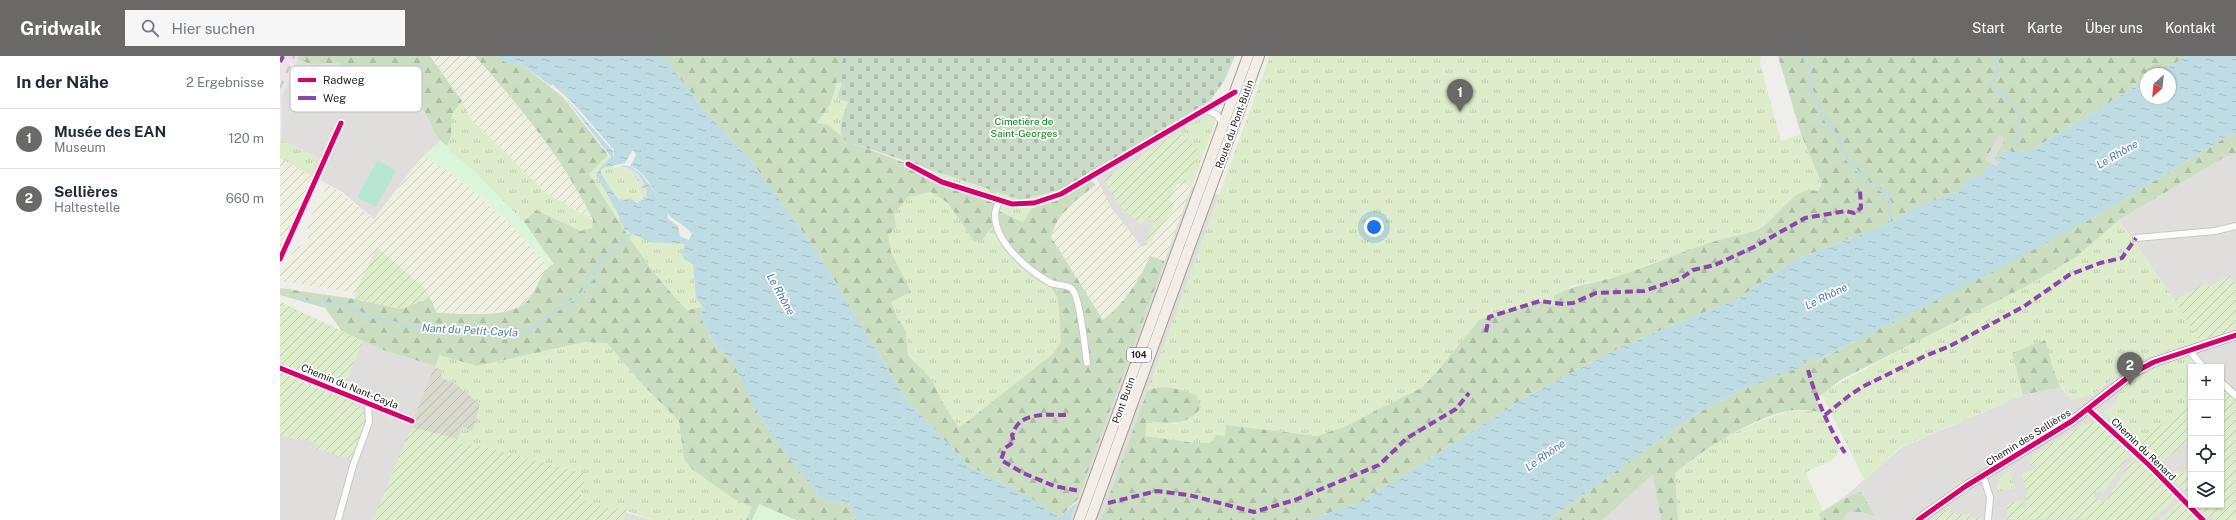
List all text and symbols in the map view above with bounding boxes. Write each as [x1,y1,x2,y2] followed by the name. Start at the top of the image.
[125,10,405,46] search box
[20,17,101,39] text: Gridwalk
[139,17,161,39] icon: search
[171,20,255,37] text: Hier suchen
[1972,20,2005,36] text: Start
[2027,20,2063,36] text: Karte
[2085,20,2143,36] text: Über uns
[2165,20,2216,36] text: Kontakt
[290,66,422,112] legend
[2140,68,2176,104] north arrow
[16,72,109,92] text: In der Nähe
[323,74,365,86] text: Radweg
[186,75,264,90] text: 2 Ergebnisse
[1212,78,1256,170] street label: Route du Pont-Butin
[1447,79,1473,112] pin: 1
[323,92,346,104] text: Weg
[991,115,1057,139] park label: Cimetière de Saint-Georges
[54,123,166,140] text: Musée des EAN
[26,131,32,146] text: 1
[229,131,264,146] text: 120 m
[2094,137,2140,171] water label: Le Rhône
[54,140,106,155] text: Museum
[54,183,118,200] text: Sellières
[25,191,33,206] text: 2
[226,191,264,206] text: 660 m
[54,200,120,215] text: Haltestelle
[1364,217,1384,237] your location
[765,271,797,317] water label: Le Rhône
[1803,281,1849,311] water label: Le Rhône
[422,321,519,339] water label: Nant du Petit-Cayla
[1127,348,1151,362] road number: 104
[2117,352,2143,385] pin: 2
[300,361,400,411] street label: Chemin du Nant-Cayla
[2188,364,2224,508] map controls
[2188,364,2224,400] button: +
[1109,375,1137,425] street label: Pont Butin
[2188,400,2224,436] button: −
[1983,406,2073,468] street label: Chemin des Sellières
[2109,415,2179,483] street label: Chemin du Renard
[2188,436,2224,472] button: locate
[1523,437,1567,473] water label: Le Rhône
[2188,472,2224,508] button: layers

